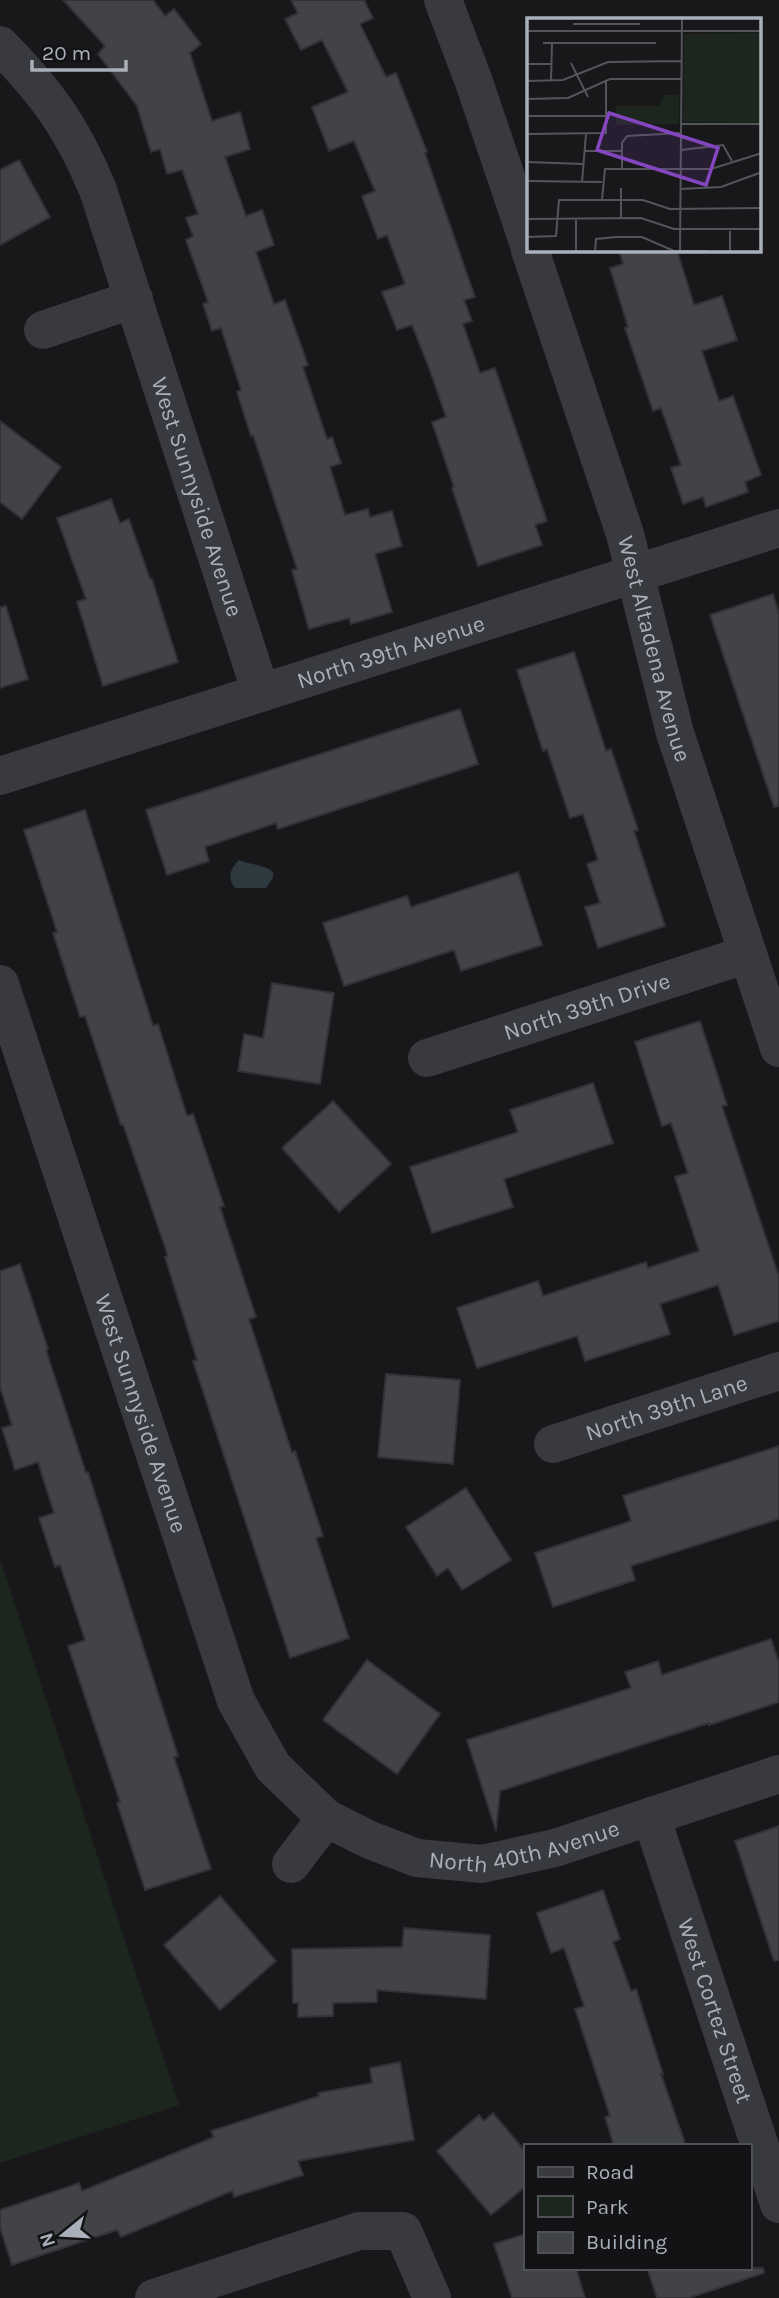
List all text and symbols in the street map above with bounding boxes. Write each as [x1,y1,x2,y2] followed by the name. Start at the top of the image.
[527,18,762,252] inset map
[32,28,126,72] scale bar
[42,41,91,65] text: 20 m
[146,374,248,620] street label: West Sunnyside Avenue
[612,533,697,765] street label: West Altadena Avenue
[294,610,488,695] street label: North 39th Avenue
[500,967,674,1046] street label: North 39th Drive
[89,1291,193,1536] street label: West Sunnyside Avenue
[582,1369,751,1447] street label: North 39th Lane
[428,1815,623,1878] street label: North 40th Avenue
[672,1915,758,2107] street label: West Cortez Street
[524,2144,751,2270] legend
[586,2160,634,2184] text: Road
[586,2195,629,2219] text: Park
[28,2200,98,2270] north arrow
[35,2230,60,2250] text: N
[586,2230,667,2254] text: Building

